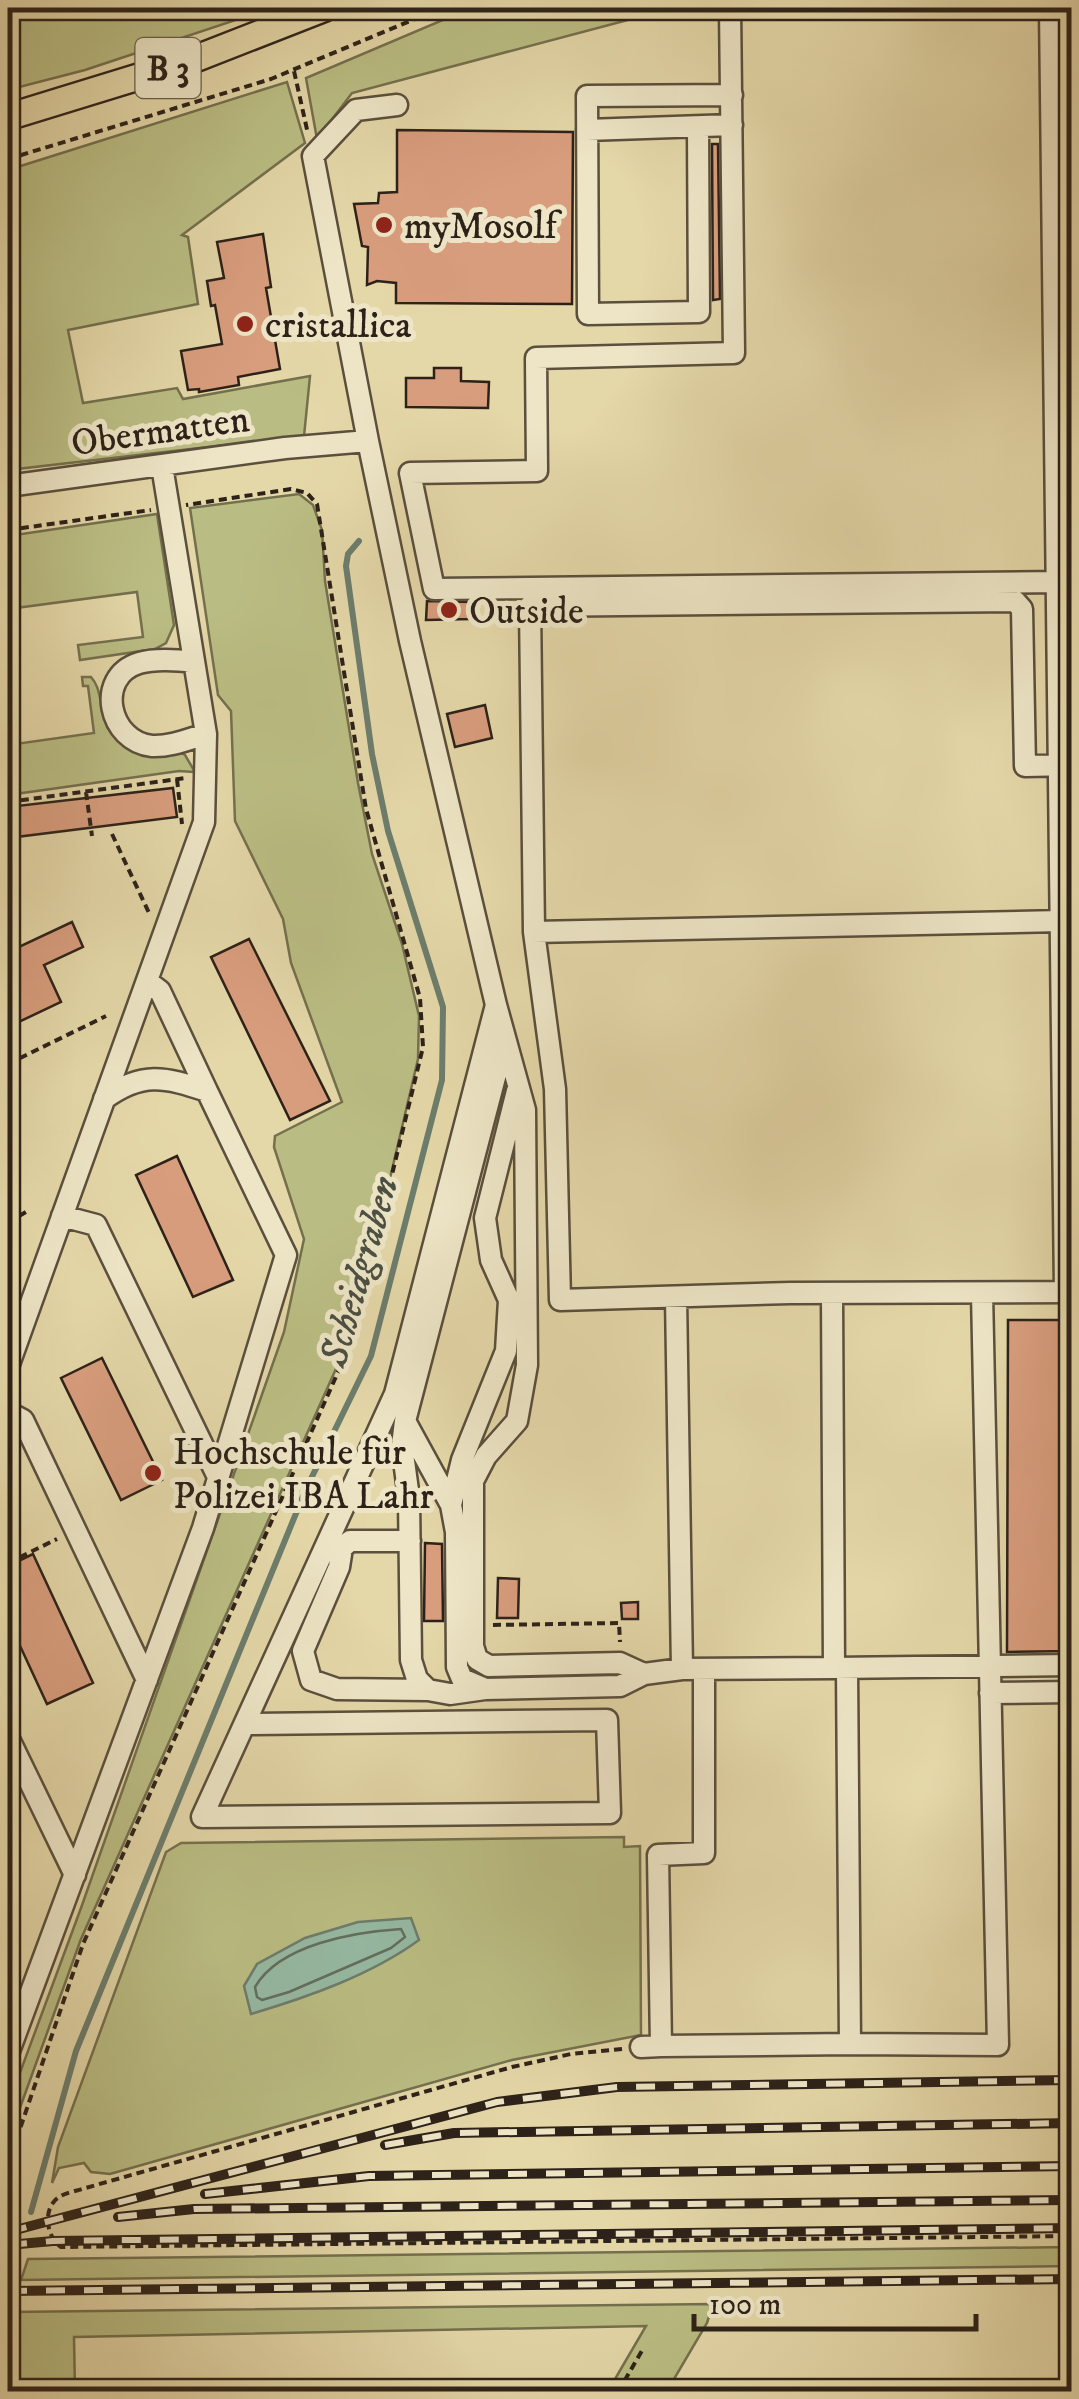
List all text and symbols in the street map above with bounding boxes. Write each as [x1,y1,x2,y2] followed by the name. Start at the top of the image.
[136,38,200,98] road number: B 3
[404,203,563,251] place label: myMosolf
[373,214,395,236] marker: myMosolf
[265,302,411,350] place label: cristallica
[234,313,256,335] marker: cristallica
[68,396,252,468] street label: Obermatten
[469,588,584,636] place label: Outside
[438,599,460,621] marker: Outside
[310,1171,412,1374] water label: Scheidgraben
[173,1429,434,1521] place label: Hochschule für Polizei IBA Lahr
[142,1462,164,1484] marker: Hochschule für Polizei IBA Lahr
[694,2269,976,2331] scale bar
[709,2287,781,2324] text: 100 m

